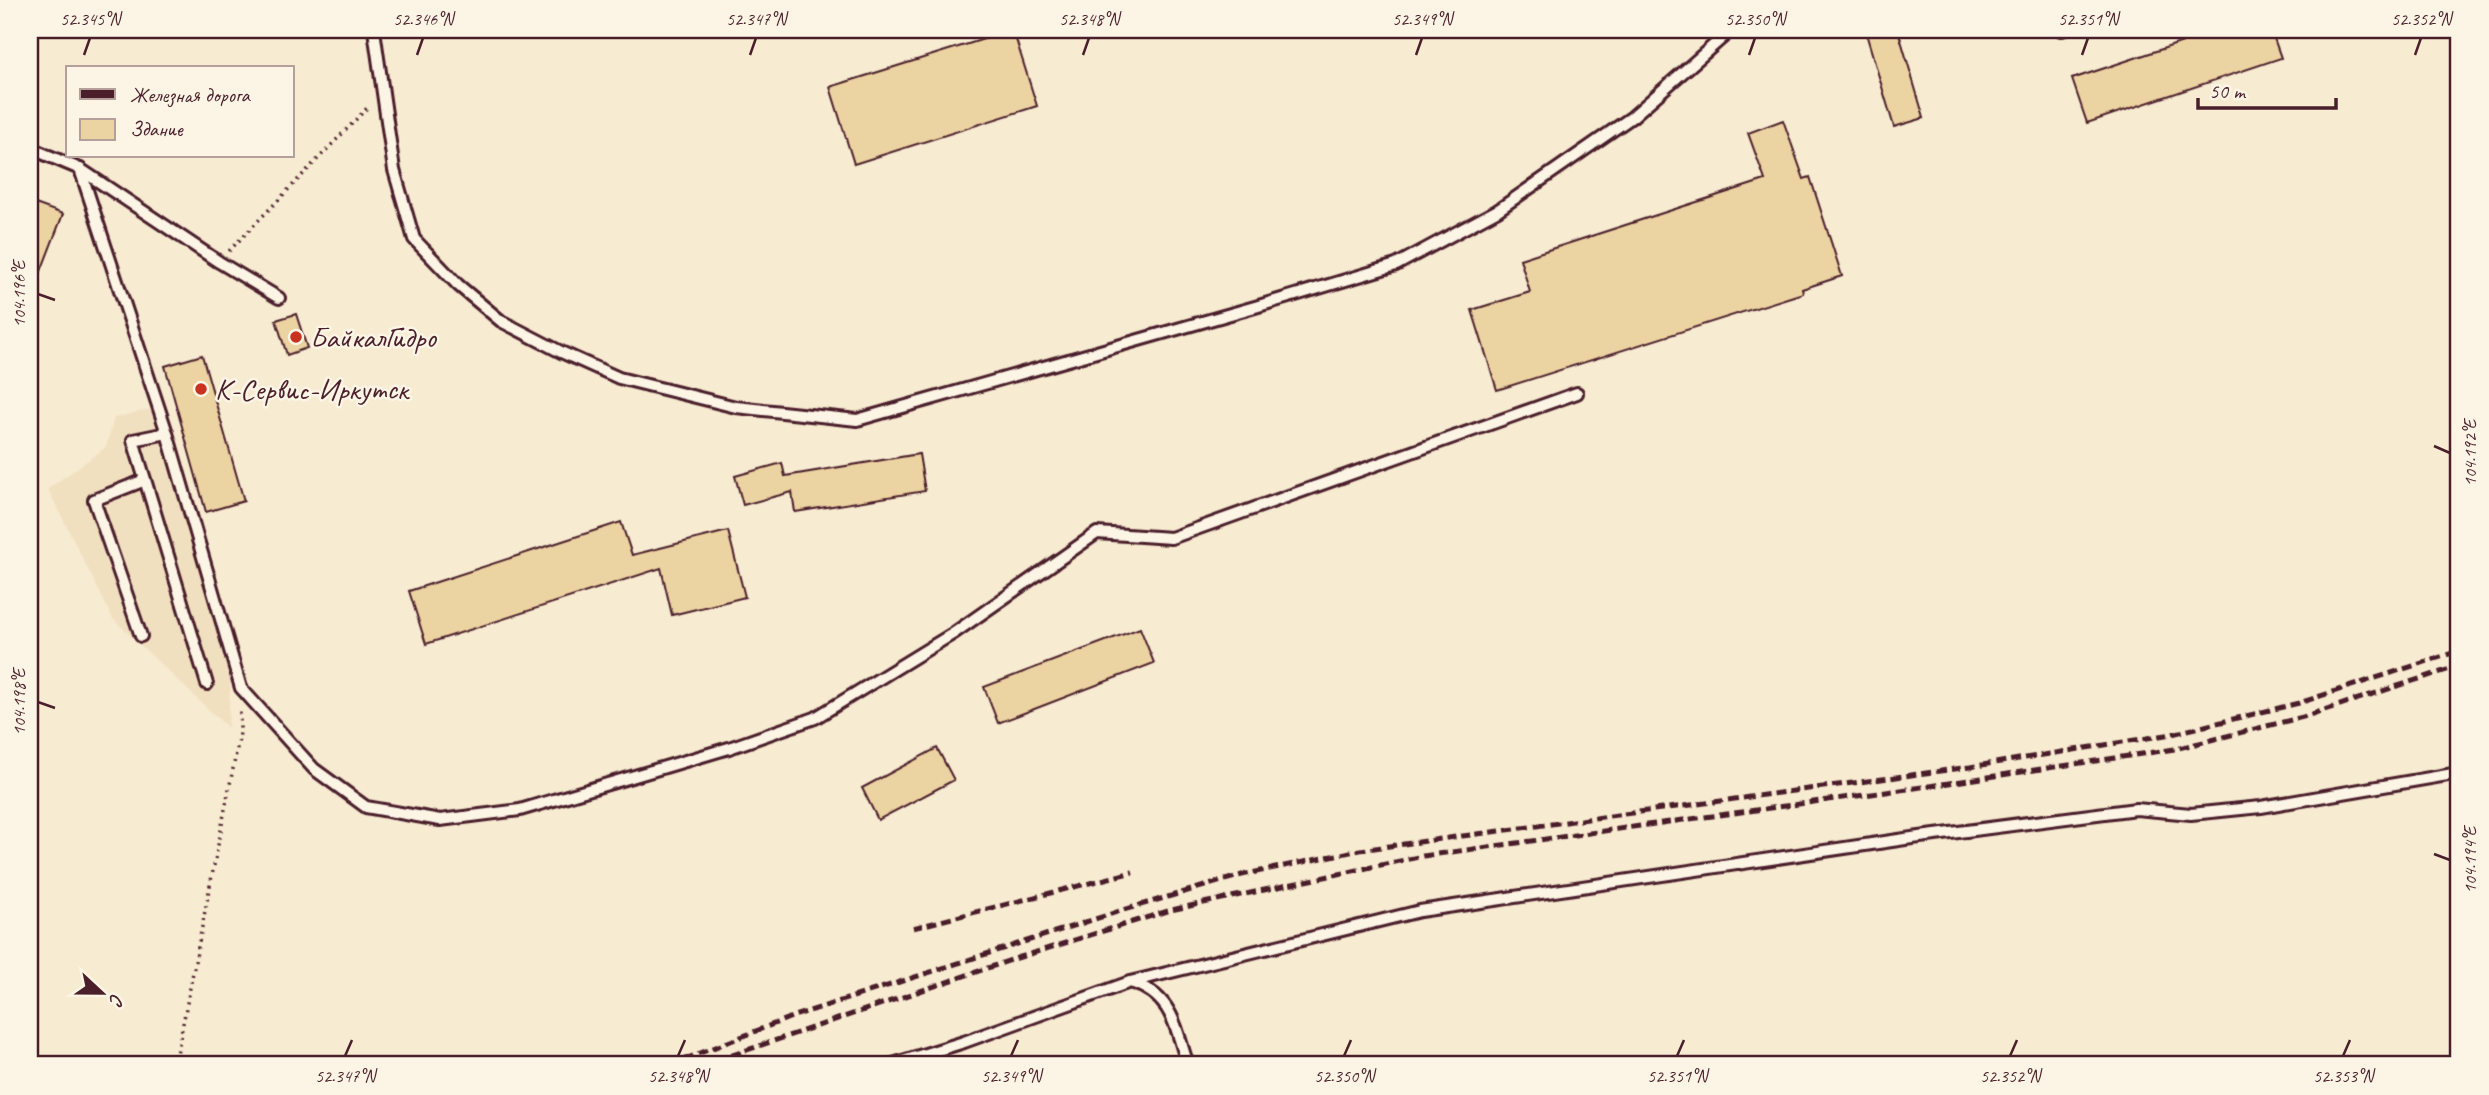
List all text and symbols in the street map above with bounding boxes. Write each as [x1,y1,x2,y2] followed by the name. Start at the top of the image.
[60,8,123,30] text: 52.345°N
[393,8,456,30] text: 52.346°N
[726,8,789,30] text: 52.347°N
[1059,8,1122,30] text: 52.348°N
[1392,8,1455,30] text: 52.349°N
[1725,8,1788,30] text: 52.350°N
[2058,8,2121,30] text: 52.351°N
[2391,8,2454,30] text: 52.352°N
[66,66,294,158] legend
[2198,66,2337,110] scale bar
[2209,78,2247,104] text: 50 m
[130,82,251,108] text: Железная дорога
[130,116,184,142] text: Здание
[8,258,30,327] text: 104.196°E
[310,318,437,356] place label: БайкалГидро
[288,329,304,345] marker: БайкалГидро
[215,370,410,408] place label: К-Сервис-Иркутск
[193,381,209,397] marker: К-Сервис-Иркутск
[2459,417,2481,486] text: 104.192°E
[8,666,30,735] text: 104.198°E
[2459,824,2481,893] text: 104.194°E
[66,958,136,1028] north arrow
[103,990,130,1010] text: С
[315,1065,378,1087] text: 52.347°N
[648,1065,711,1087] text: 52.348°N
[981,1065,1044,1087] text: 52.349°N
[1314,1065,1377,1087] text: 52.350°N
[1647,1065,1710,1087] text: 52.351°N
[1980,1065,2043,1087] text: 52.352°N
[2313,1065,2376,1087] text: 52.353°N

